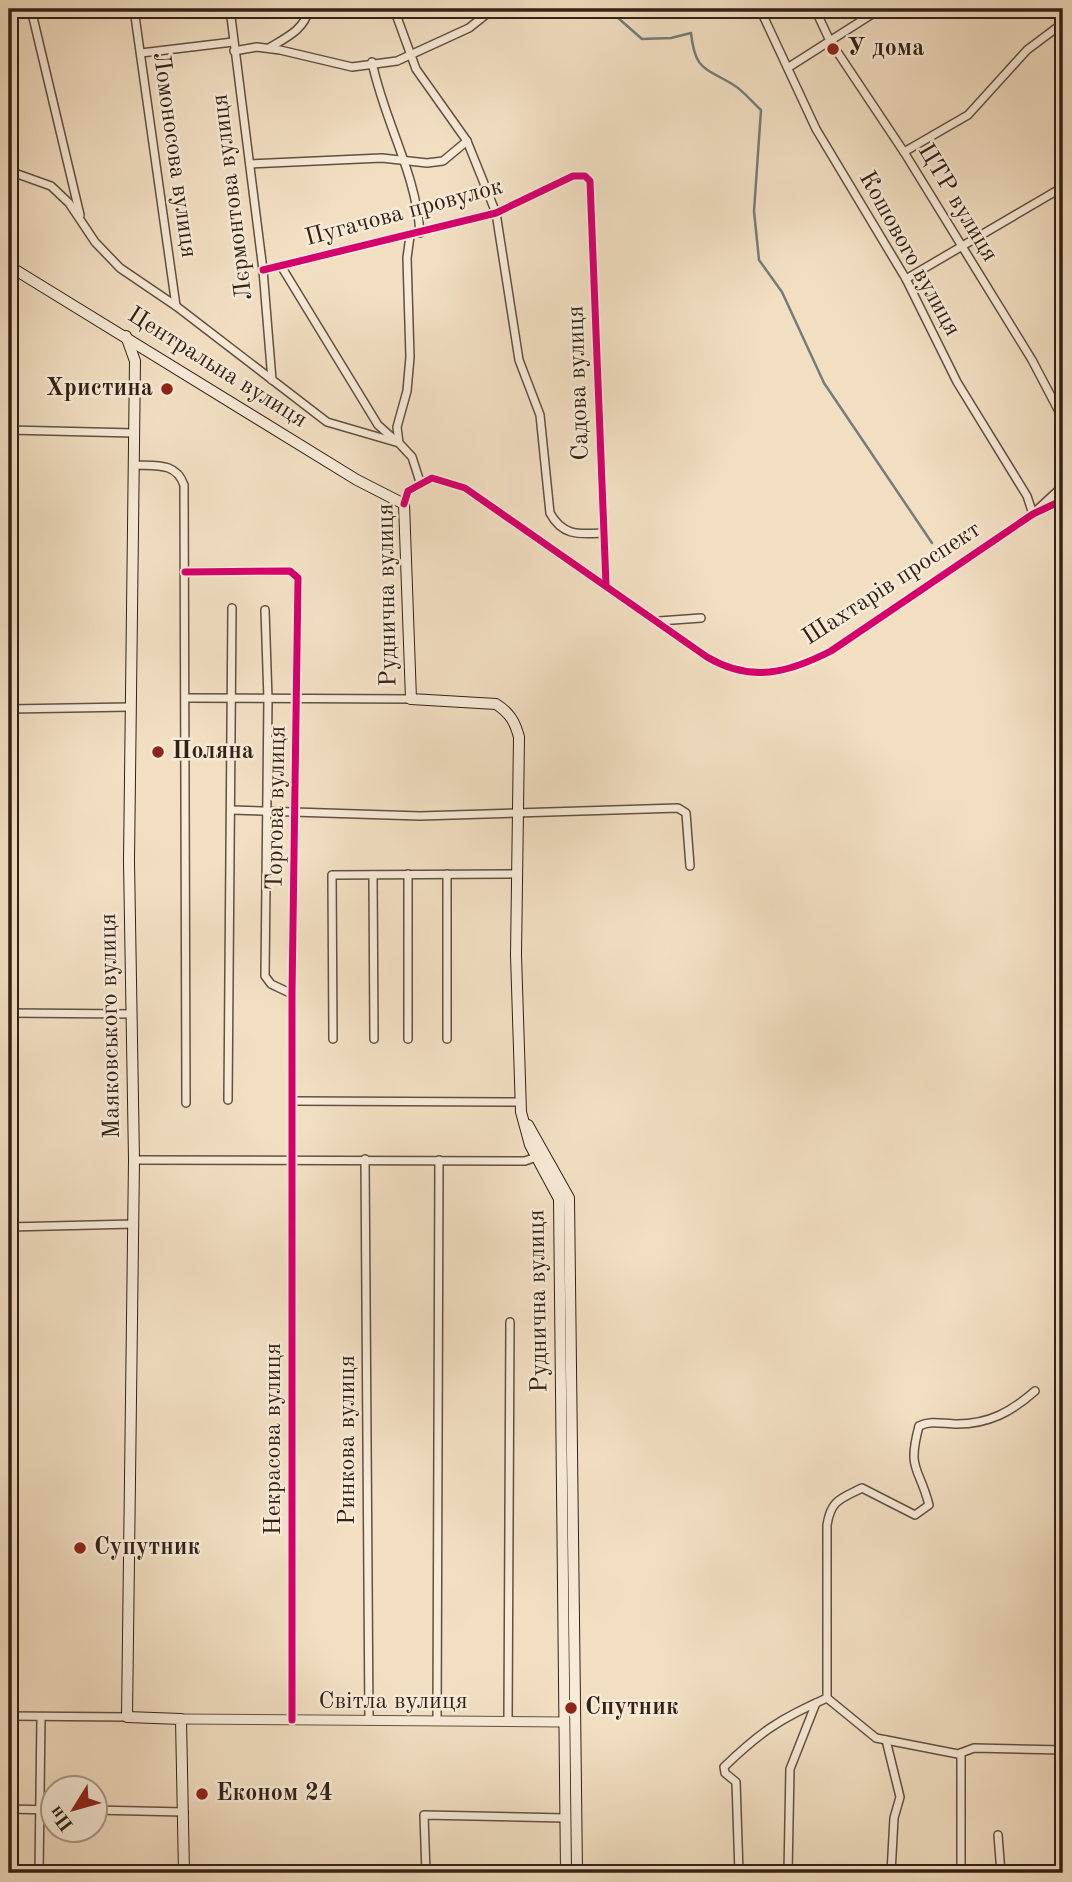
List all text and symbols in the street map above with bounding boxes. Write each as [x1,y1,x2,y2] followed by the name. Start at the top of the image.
[847,37,924,61] place label: У дома
[825,41,841,57] marker: У дома
[148,51,200,259] street label: Ломоносова вулиця
[208,93,258,301] street label: Лєрмонтова вулиця
[912,140,1002,266] street label: ЦТР вулиця
[854,168,964,340] street label: Кошового вулиця
[303,175,505,251] street label: Пугачова провулок
[123,303,311,433] street label: Центральна вулиця
[564,305,594,461] street label: Садова вулиця
[46,377,153,401] place label: Христина
[159,381,175,397] marker: Христина
[374,503,402,687] street label: Руднична вулиця
[799,518,985,650] street label: Шахтарів проспект
[264,726,290,890] street label: Торгова вулиця
[172,740,254,764] place label: Поляна
[150,744,166,760] marker: Поляна
[97,913,125,1139] street label: Маяковського вулиця
[525,1209,553,1393] street label: Руднична вулиця
[262,1343,286,1535] street label: Некрасова вулиця
[336,1355,360,1525] street label: Ринкова вулиця
[94,1536,201,1560] place label: Супутник
[72,1540,88,1556] marker: Супутник
[318,1690,468,1714] street label: Світла вулиця
[585,1696,679,1720] place label: Спутник
[563,1700,579,1716] marker: Спутник
[38,1773,108,1843] north arrow
[216,1782,333,1806] place label: Економ 24
[194,1786,210,1802] marker: Економ 24
[47,1802,78,1834] text: Пн

